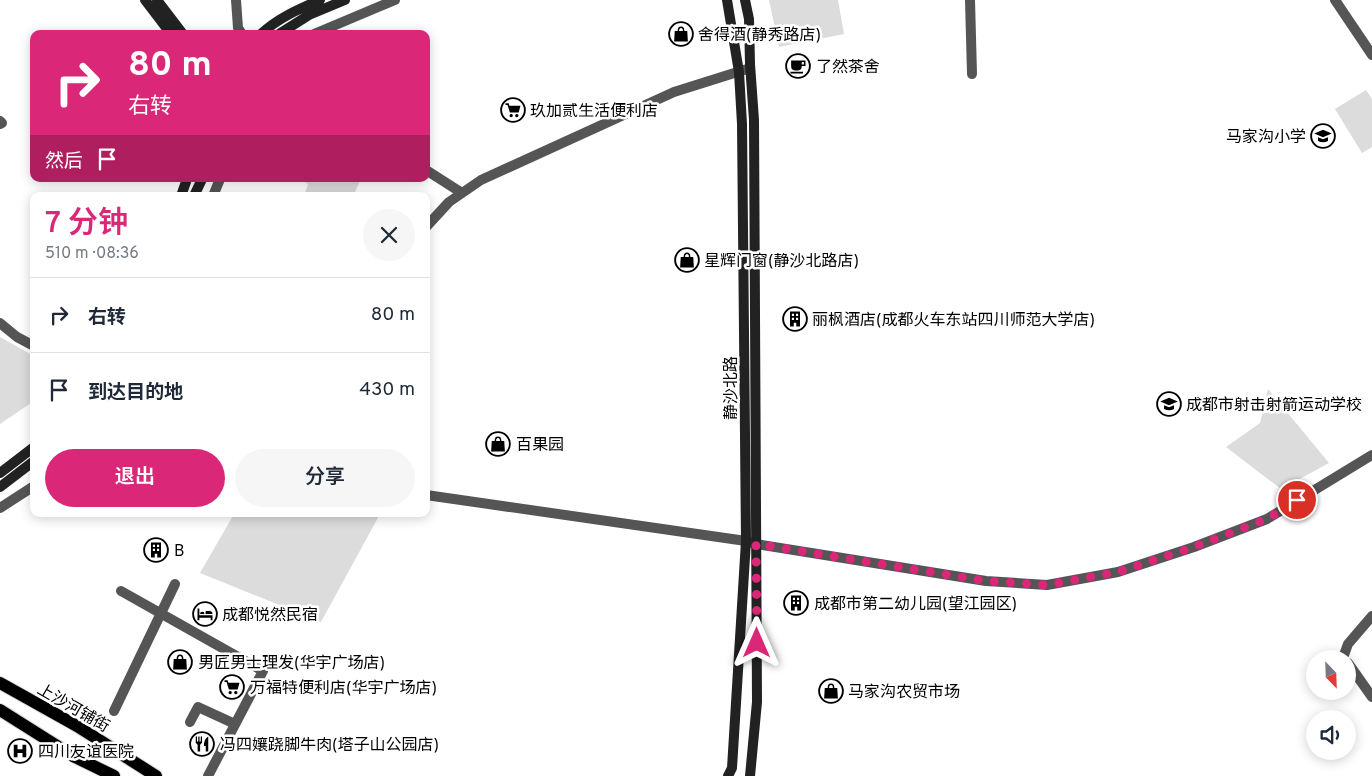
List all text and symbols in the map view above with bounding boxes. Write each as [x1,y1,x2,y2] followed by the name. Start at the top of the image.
[668,21,694,47] shop icon: 舍得酒(静秀路店)
[698,26,821,46] place label: 舍得酒(静秀路店)
[128,44,212,88] text: 80 m
[45,50,110,115] icon: right
[785,53,811,79] cafe icon: 了然茶舍
[816,58,880,78] place label: 了然茶舍
[128,94,172,121] text: 右转
[500,97,526,123] supermarket icon: 玖加贰生活便利店
[530,102,658,122] place label: 玖加贰生活便利店
[1310,123,1336,149] school or university icon: 马家沟小学
[1226,128,1306,148] place label: 马家沟小学
[93,145,121,173] icon: arrive
[45,150,83,174] text: 然后
[45,206,128,243] text: 7 分钟
[363,209,415,261] button: close
[45,244,139,264] text: 510 m · 08:36
[674,247,700,273] shop icon: 星辉门窗(静沙北路店)
[704,252,859,272] place label: 星辉门窗(静沙北路店)
[45,301,73,329] icon: right
[371,303,415,327] text: 80 m
[88,306,126,330] text: 右转
[782,306,808,332] building icon: 丽枫酒店(成都火车东站四川师范大学店)
[812,311,1095,331] place label: 丽枫酒店(成都火车东站四川师范大学店)
[722,356,742,420] street label: 静沙北路
[45,376,73,404] icon: arrive
[359,378,415,402] text: 430 m
[88,381,183,405] text: 到达目的地
[1156,391,1182,417] school or university icon: 成都市射击射箭运动学校
[1186,396,1362,416] place label: 成都市射击射箭运动学校
[485,431,511,457] shop icon: 百果园
[516,436,564,456] place label: 百果园
[45,449,225,507] button: 退出
[235,449,415,507] button: 分享
[1276,479,1318,521] pin
[1283,486,1311,514] icon: arrive
[143,537,169,563] building icon: B
[174,542,185,562] place label: B
[783,590,809,616] building icon: 成都市第二幼儿园(望江园区)
[814,595,1017,615] place label: 成都市第二幼儿园(望江园区)
[192,601,218,627] hotel icon: 成都悦然民宿
[222,606,318,626] place label: 成都悦然民宿
[730,616,782,668] position arrow
[167,649,193,675] shop icon: 男匠男士理发(华宇广场店)
[1306,650,1356,700] north arrow
[1306,650,1356,760] map controls
[198,654,385,674] place label: 男匠男士理发(华宇广场店)
[219,674,245,700] supermarket icon: 万福特便利店(华宇广场店)
[818,678,844,704] shop icon: 马家沟农贸市场
[250,679,437,699] place label: 万福特便利店(华宇广场店)
[33,680,113,737] street label: 上沙河铺街
[848,683,960,703] place label: 马家沟农贸市场
[1306,710,1356,760] button: sound
[189,731,215,757] restaurant icon: 冯四孃跷脚牛肉(塔子山公园店)
[220,736,439,756] place label: 冯四孃跷脚牛肉(塔子山公园店)
[7,738,33,764] hospital icon: 四川友谊医院
[38,743,134,763] place label: 四川友谊医院

